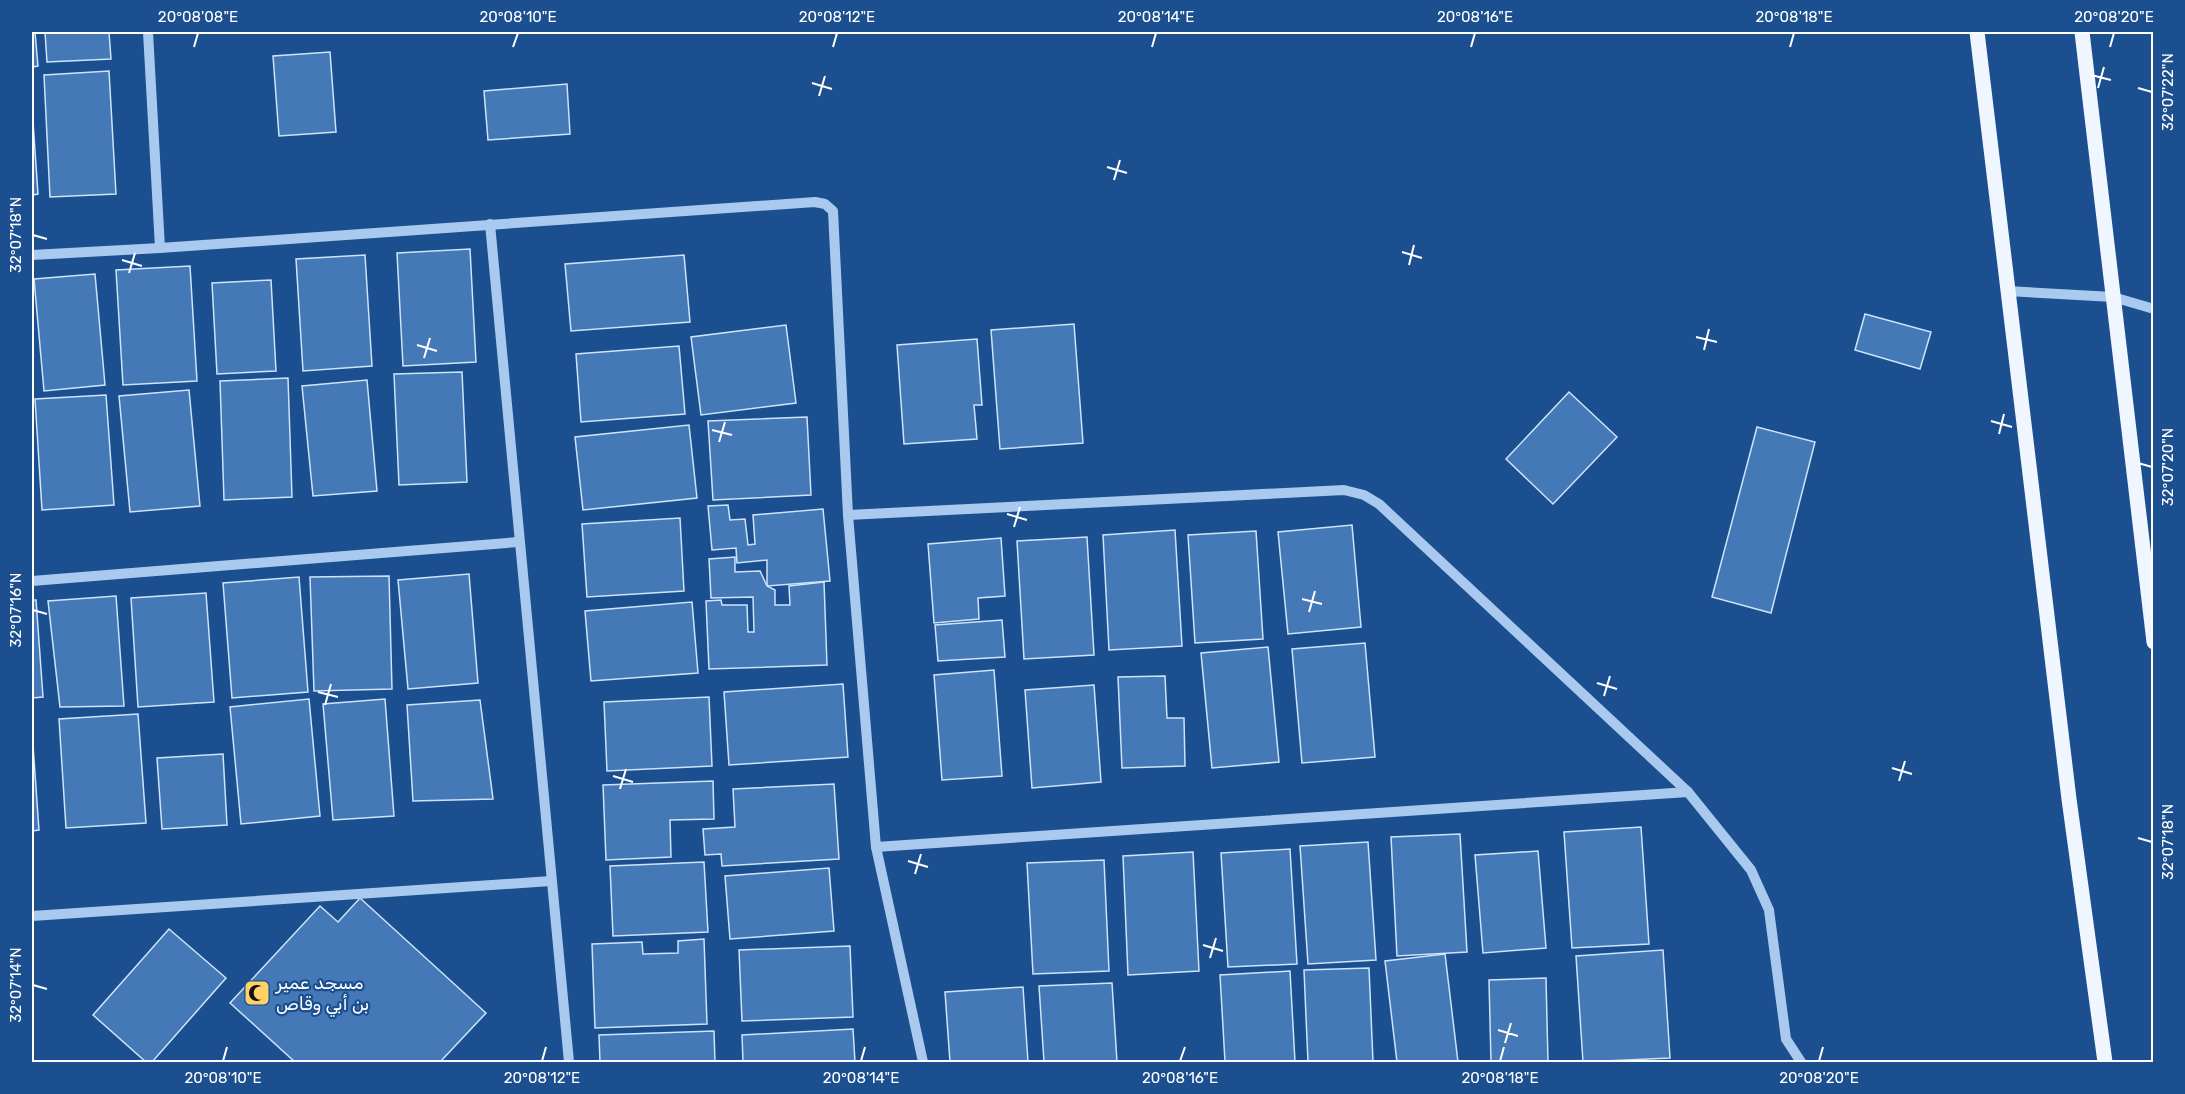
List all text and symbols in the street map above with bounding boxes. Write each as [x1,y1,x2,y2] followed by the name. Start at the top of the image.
[158,8,238,26] text: 20°08'08"E
[479,8,557,26] text: 20°08'10"E
[799,8,875,26] text: 20°08'12"E
[1118,8,1194,26] text: 20°08'14"E
[1437,8,1513,26] text: 20°08'16"E
[1755,8,1833,26] text: 20°08'18"E
[2074,8,2154,26] text: 20°08'20"E
[2159,53,2177,131] text: 32°07'22"N
[7,197,25,273] text: 32°07'18"N
[2159,428,2177,506] text: 32°07'20"N
[7,572,25,648] text: 32°07'16"N
[2159,804,2177,880] text: 32°07'18"N
[7,947,25,1023] text: 32°07'14"N
[275,972,369,1017] place label: مسجد عمير بن أبي وقاص
[242,978,272,1008] mosque icon: مسجد عمير بن أبي وقاص
[184,1069,262,1087] text: 20°08'10"E
[504,1069,580,1087] text: 20°08'12"E
[823,1069,899,1087] text: 20°08'14"E
[1142,1069,1218,1087] text: 20°08'16"E
[1461,1069,1539,1087] text: 20°08'18"E
[1779,1069,1859,1087] text: 20°08'20"E

